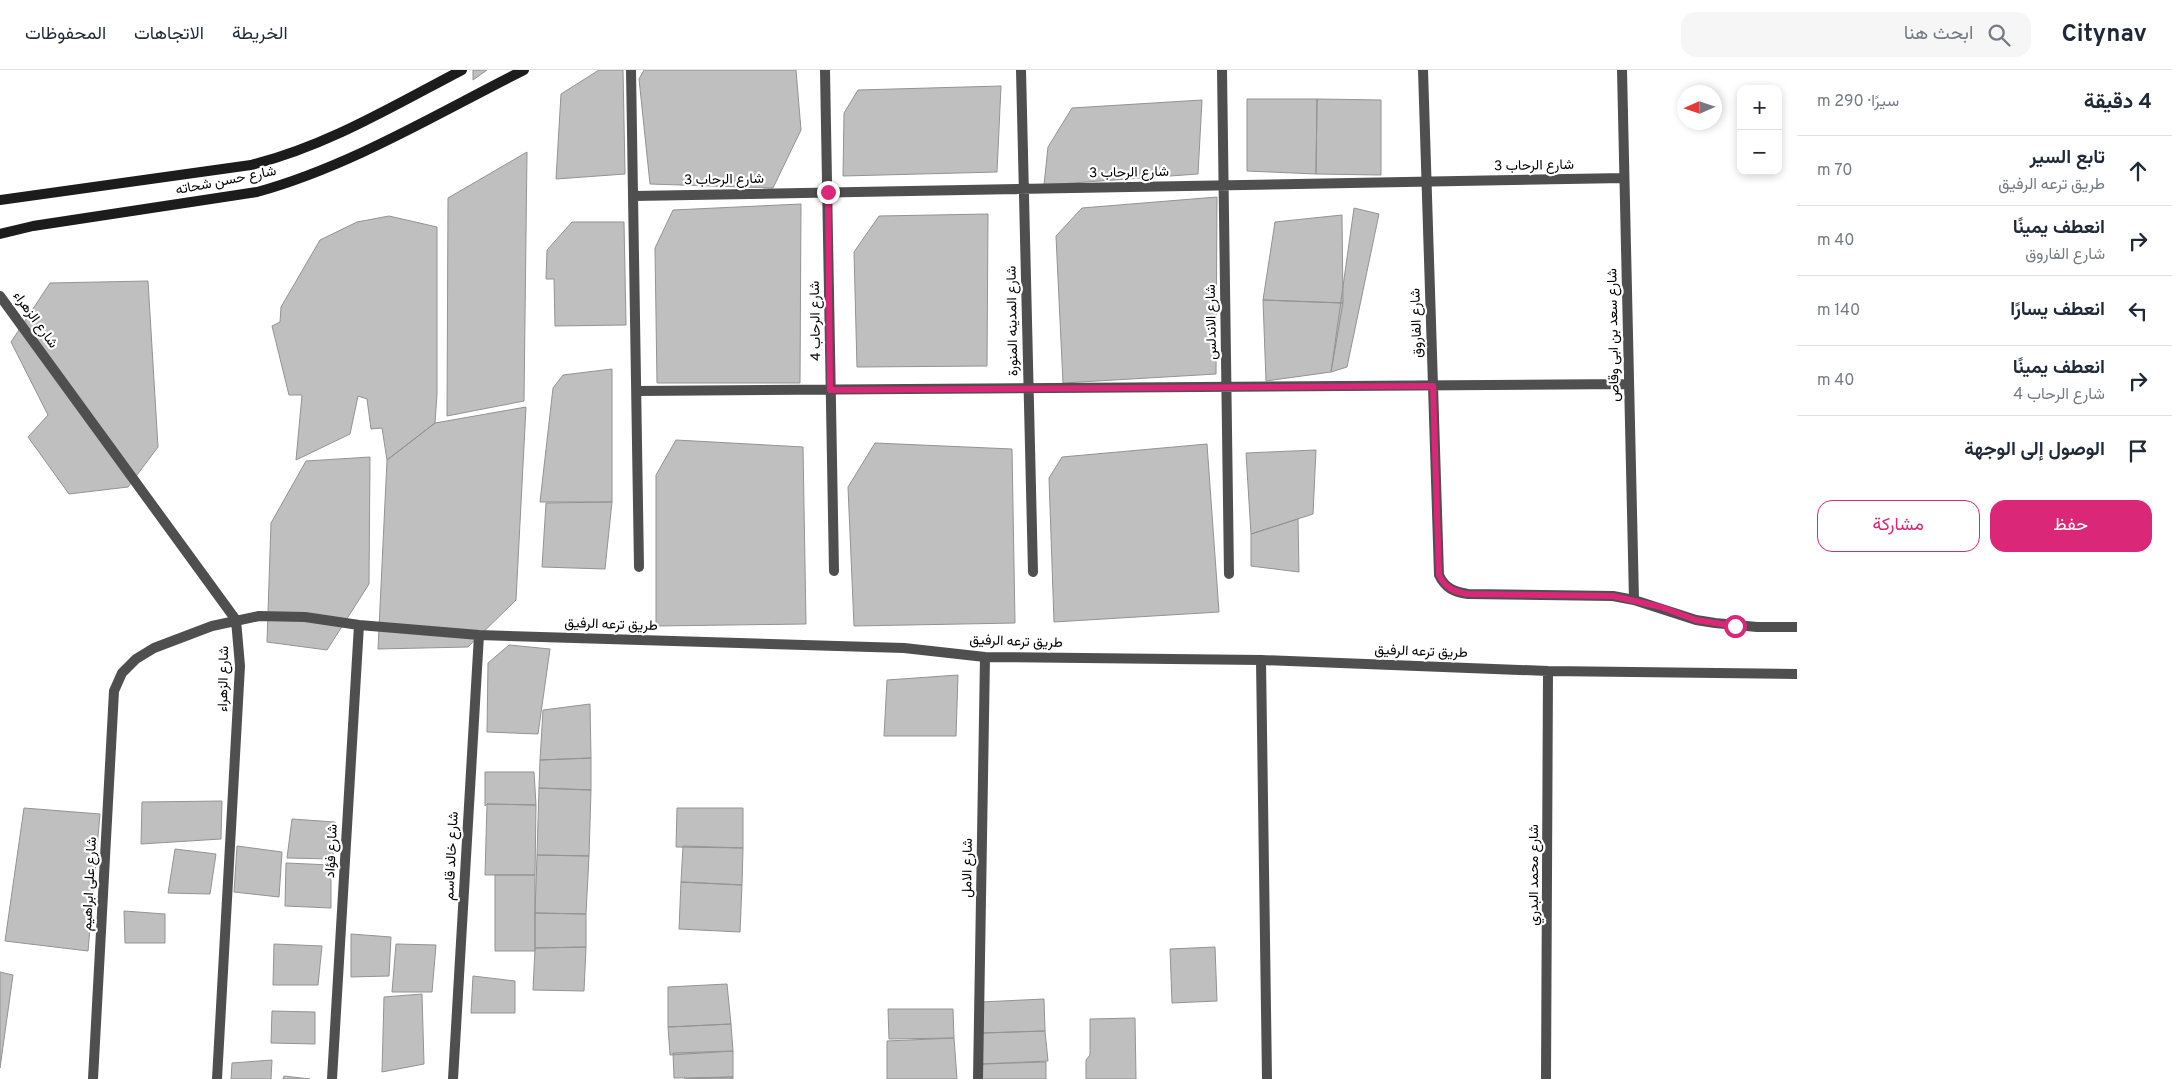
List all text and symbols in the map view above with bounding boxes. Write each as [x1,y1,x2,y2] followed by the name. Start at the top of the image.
[1681,12,2031,57] search box
[2061,20,2147,50] text: Citynav
[1985,21,2013,49] icon: search
[1904,22,1973,46] text: ابحث هنا
[25,23,106,46] text: المحفوظات
[134,23,204,46] text: الاتجاهات
[232,23,288,46] text: الخريطة
[1677,85,1722,130] north arrow
[1737,85,1782,175] map controls
[1737,85,1782,130] button: +
[2084,89,2152,116] text: 4 دقيقة
[1817,92,1899,112] text: سيرًا · 290 m
[1737,130,1782,175] button: −
[2029,146,2105,170] text: تابع السير
[1494,157,1574,176] street label: شارع الرحاب 3
[2124,157,2152,185] icon: ahead
[1817,161,1852,181] text: 70 m
[174,163,278,200] street label: شارع حسن شحاته
[1089,164,1169,183] street label: شارع الرحاب 3
[684,171,764,190] street label: شارع الرحاب 3
[1998,175,2105,195] text: طريق ترعه الرفيق
[817,181,840,204] route end
[2013,216,2105,240] text: انعطف يمينًا
[2124,227,2152,255] icon: right
[1817,231,1855,251] text: 40 m
[2025,245,2105,265] text: شارع الفاروق
[1004,266,1023,376] street label: شارع المدينه المنورة
[1604,268,1625,402] street label: شارع سعد بن ابى وقاص
[807,281,826,361] street label: شارع الرحاب 4
[1203,284,1222,360] street label: شارع الاندلس
[8,288,61,352] street label: شارع الزهراء
[1407,288,1428,358] street label: شارع الفاروق
[2124,297,2152,325] icon: left
[2010,298,2105,322] text: انعطف يسارًا
[1817,301,1860,321] text: 140 m
[2013,356,2105,380] text: انعطف يمينًا
[2124,367,2152,395] icon: right
[1817,371,1855,391] text: 40 m
[2013,385,2105,405] text: شارع الرحاب 4
[2124,437,2152,465] icon: arrive
[1964,438,2105,462] text: الوصول إلى الوجهة
[1817,500,1980,552] button: مشاركة
[1990,500,2152,552] button: حفظ
[564,615,658,635] street label: طريق ترعه الرفيق
[1724,615,1747,638] route start
[969,632,1063,652] street label: طريق ترعه الرفيق
[1374,642,1468,662] street label: طريق ترعه الرفيق
[215,646,234,712] street label: شارع الزهراء
[441,811,464,901] street label: شارع خالد قاسم
[322,824,343,878] street label: شارع فؤاد
[1526,824,1545,926] street label: شارع محمد البدري
[79,836,102,932] street label: شارع على ابراهيم
[959,838,978,898] street label: شارع الامل

